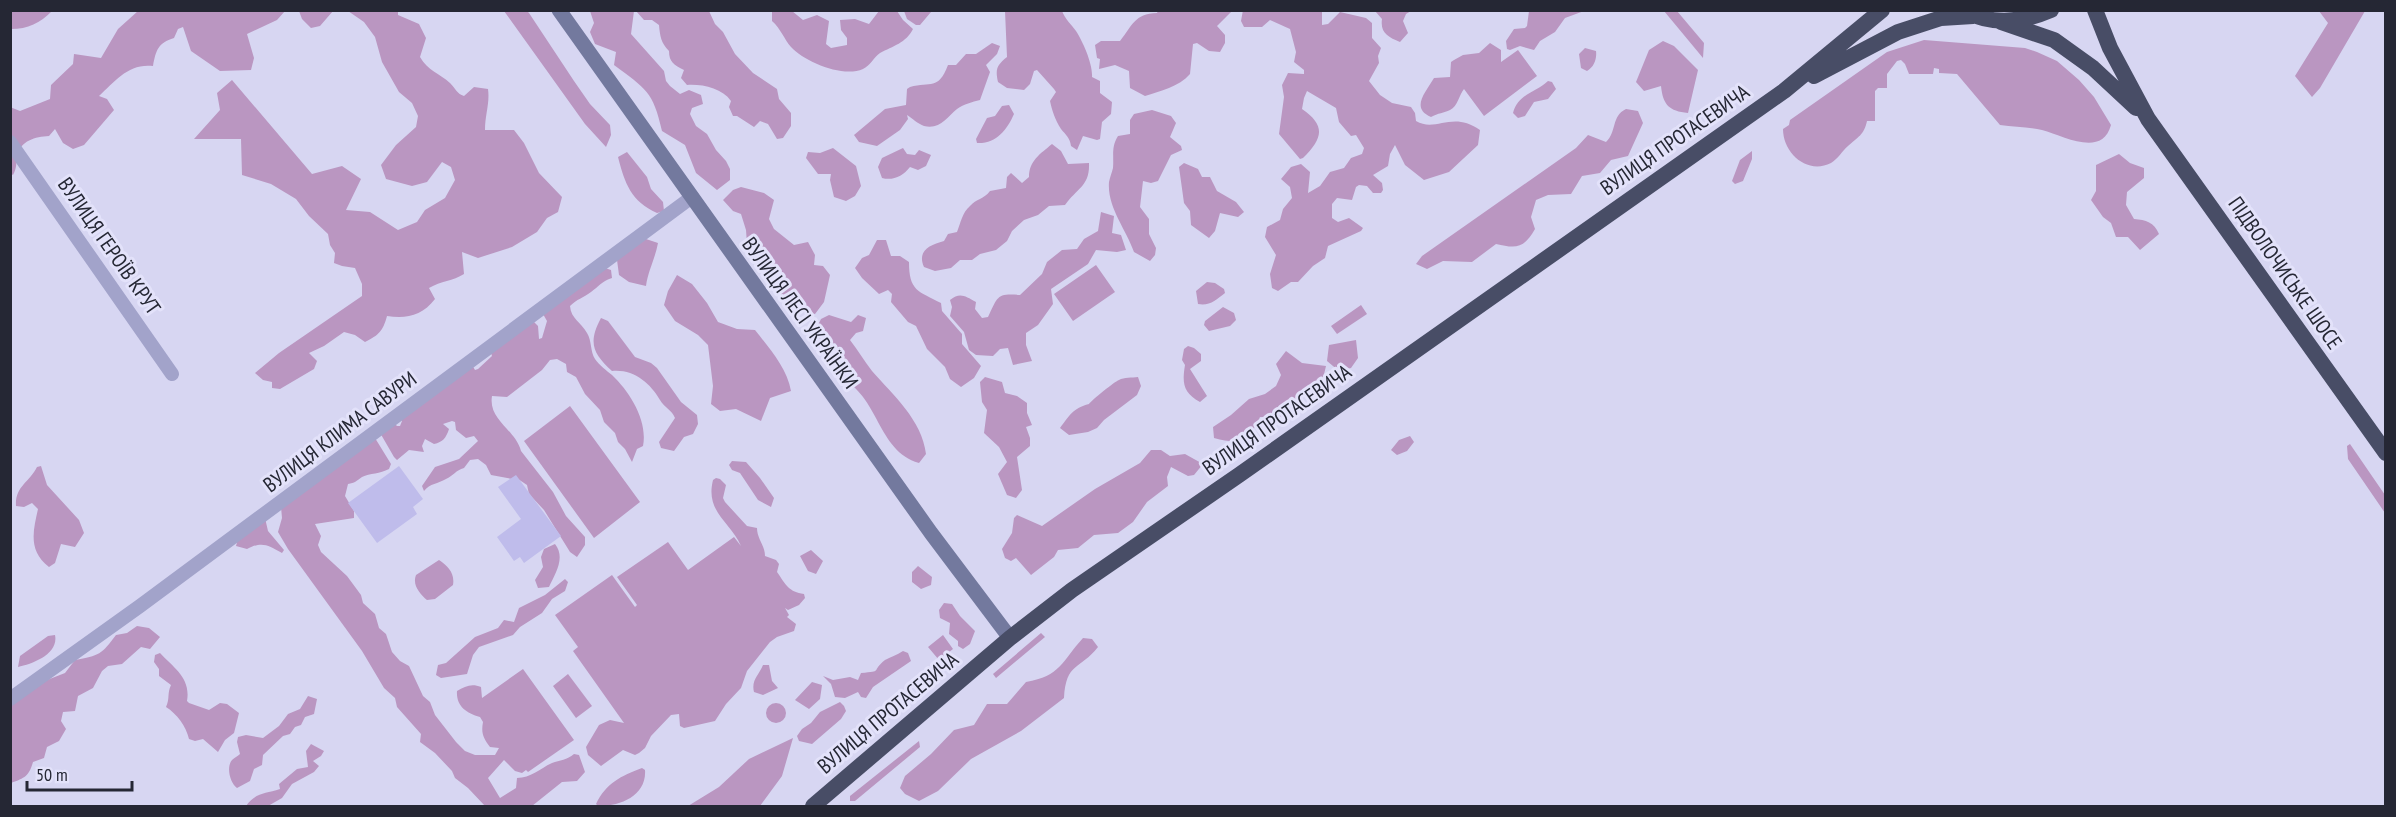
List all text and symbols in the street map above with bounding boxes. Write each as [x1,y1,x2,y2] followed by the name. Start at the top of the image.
[1595,78,1754,201] street label: ВУЛИЦЯ ПРОТАСЕВИЧА
[52,172,167,320] street label: ВУЛИЦЯ ГЕРОЇВ КРУТ
[2223,191,2348,354] street label: ПІДВОЛОЧИСЬКЕ ШОСЕ
[736,232,864,394] street label: ВУЛИЦЯ ЛЕСІ УКРАЇНКИ
[1197,358,1356,481] street label: ВУЛИЦЯ ПРОТАСЕВИЧА
[258,365,422,498] street label: ВУЛИЦЯ КЛИМА САВУРИ
[812,646,964,779] street label: ВУЛИЦЯ ПРОТАСЕВИЧА
[27,754,132,792] scale bar
[36,763,68,786] text: 50 m

